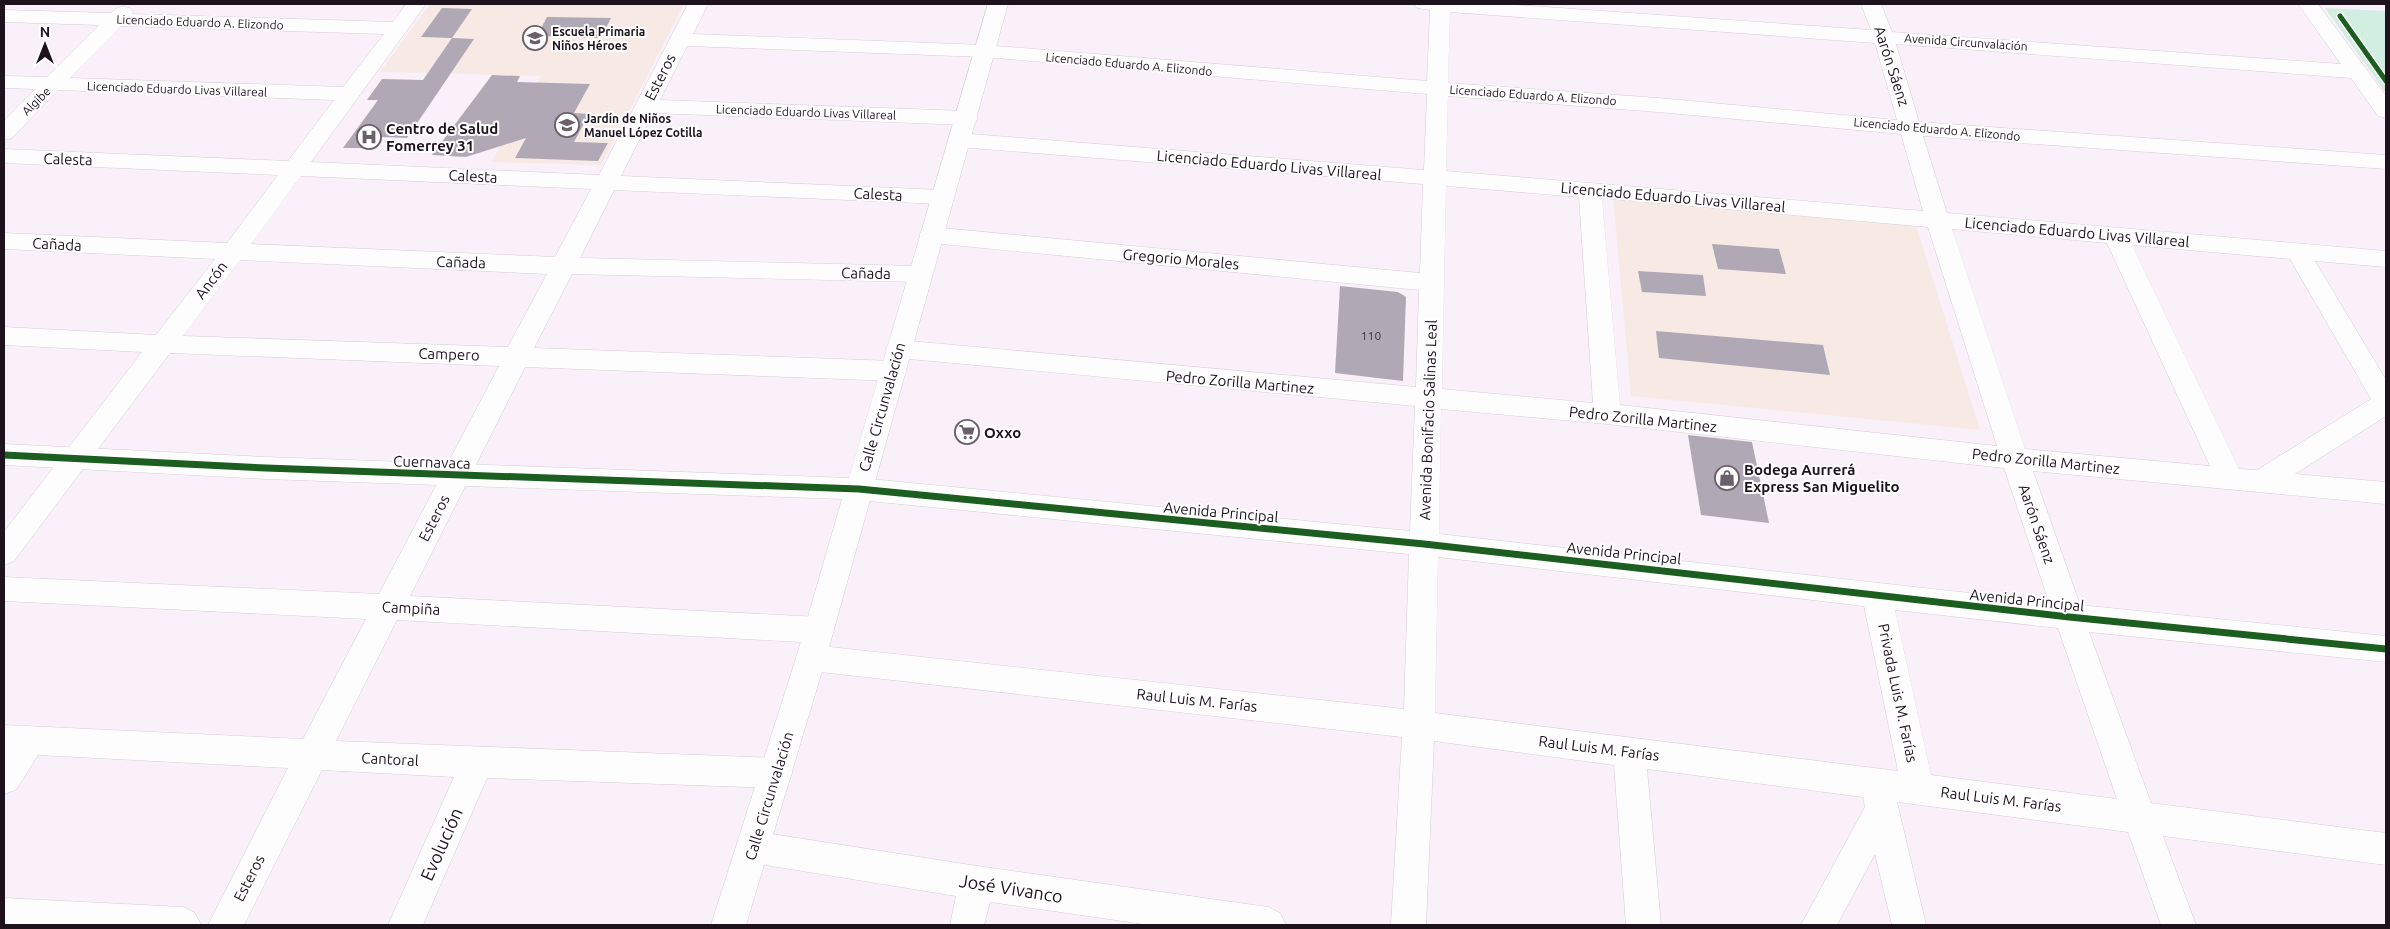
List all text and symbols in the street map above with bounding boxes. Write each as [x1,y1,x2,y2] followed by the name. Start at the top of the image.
[116,13,284,31] street label: Licenciado Eduardo A. Elizondo
[20,20,70,70] north arrow
[40,24,50,40] text: N
[1871,24,1913,108] street label: Aarón Sáenz
[522,25,548,51] school or university icon: Escuela Primaria Niños Héroes
[552,25,645,52] place label: Escuela Primaria Niños Héroes
[1904,31,2028,53] street label: Avenida Circunvalación
[1045,50,1213,78] street label: Licenciado Eduardo A. Elizondo
[641,51,679,103] street label: Esteros
[87,79,267,99] street label: Licenciado Eduardo Livas Villareal
[1449,83,1617,107] street label: Licenciado Eduardo A. Elizondo
[19,84,53,118] street label: Algibe
[716,102,896,122] street label: Licenciado Eduardo Livas Villareal
[554,112,580,138] school or university icon: Jardín de Niños Manuel López Cotilla
[584,112,703,139] place label: Jardín de Niños Manuel López Cotilla
[1853,115,2021,143] street label: Licenciado Eduardo A. Elizondo
[386,120,498,154] place label: Centro de Salud Fomerrey 31
[356,124,382,150] hospital icon: Centro de Salud Fomerrey 31
[1156,147,1382,183] street label: Licenciado Eduardo Livas Villareal
[43,150,93,168] street label: Calesta
[448,166,498,186] street label: Calesta
[1560,179,1786,215] street label: Licenciado Eduardo Livas Villareal
[853,184,903,204] street label: Calesta
[1964,214,2190,250] street label: Licenciado Eduardo Livas Villareal
[32,234,82,254] street label: Cañada
[1122,245,1240,273] street label: Gregorio Morales
[436,253,486,271] street label: Cañada
[191,258,231,302] street label: Ancón
[841,264,891,282] street label: Cañada
[1416,319,1440,521] street label: Avenida Bonifacio Salinas Leal
[1361,329,1381,342] house number: 110
[855,340,909,474] street label: Calle Circunvalación
[418,344,480,364] street label: Campero
[1165,367,1315,397] street label: Pedro Zorilla Martinez
[1568,403,1718,435] street label: Pedro Zorilla Martinez
[954,419,980,445] supermarket icon: Oxxo
[984,424,1021,441] place label: Oxxo
[1971,445,2121,477] street label: Pedro Zorilla Martinez
[393,452,471,472] street label: Cuernavaca
[1744,461,1900,495] place label: Bodega Aurrerá Express San Miguelito
[1714,465,1740,491] shop icon: Bodega Aurrerá Express San Miguelito
[2015,482,2059,566] street label: Aarón Sáenz
[415,492,453,544] street label: Esteros
[1163,499,1279,525] street label: Avenida Principal
[1566,539,1682,567] street label: Avenida Principal
[1969,586,2085,614] street label: Avenida Principal
[381,598,441,618] street label: Campiña
[1875,622,1921,764] street label: Privada Luis M. Farías
[1136,685,1258,715] street label: Raul Luis M. Farías
[741,730,797,862] street label: Calle Circunvalación
[1538,732,1660,764] street label: Raul Luis M. Farías
[361,749,419,769] street label: Cantoral
[1940,783,2062,815] street label: Raul Luis M. Farías
[416,804,466,884] street label: Evolución
[230,852,268,904] street label: Esteros
[958,870,1064,906] street label: José Vivanco

